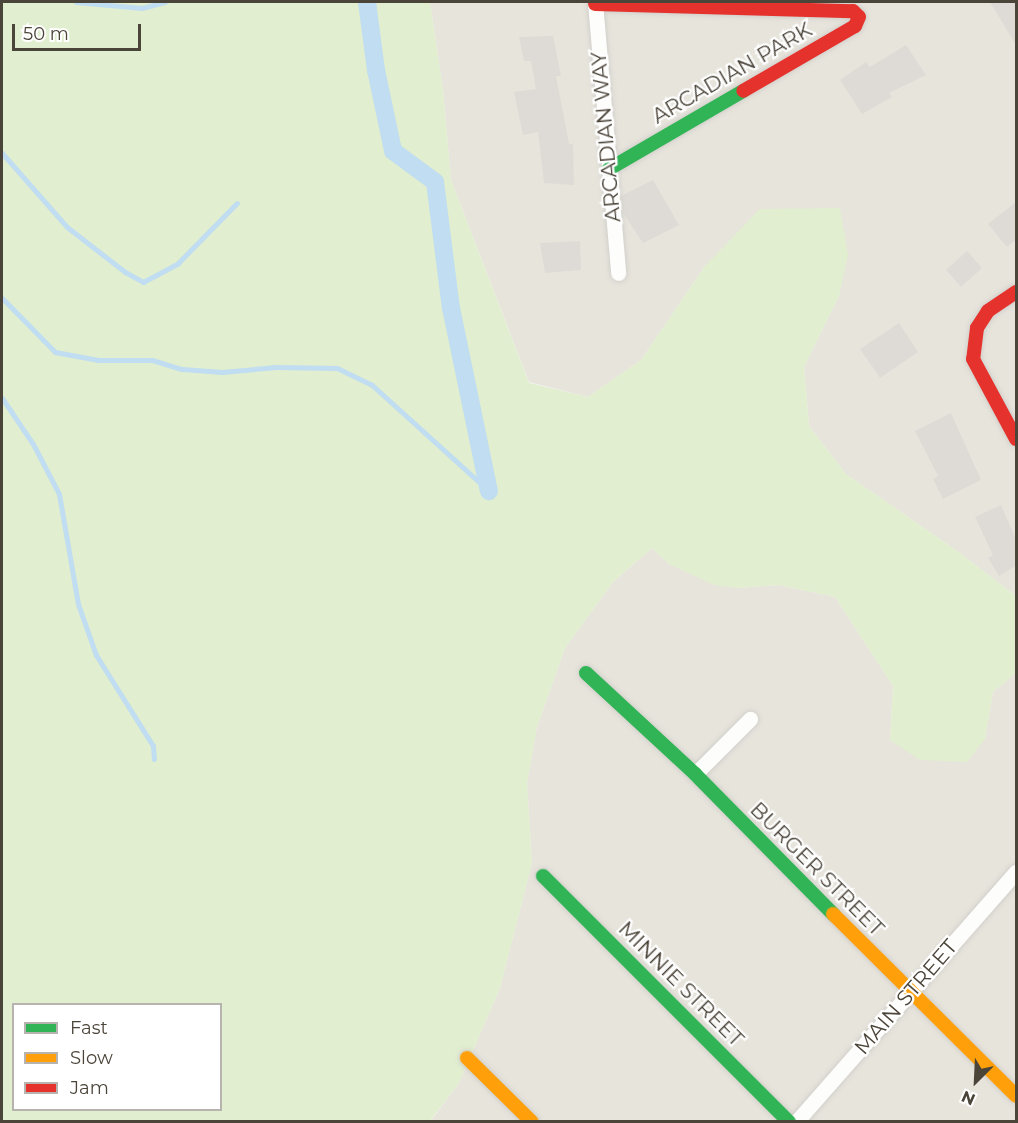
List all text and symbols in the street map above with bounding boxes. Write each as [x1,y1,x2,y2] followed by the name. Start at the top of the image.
[15,12,144,50] scale bar
[648,17,816,129] street label: ARCADIAN PARK
[23,23,69,45] text: 50 m
[586,51,626,223] street label: ARCADIAN WAY
[745,797,889,941] street label: BURGER STREET
[613,916,749,1052] street label: MINNIE STREET
[849,934,963,1060] street label: MAIN STREET
[12,1003,222,1111] legend
[70,1017,108,1039] text: Fast
[70,1047,113,1069] text: Slow
[946,1051,1006,1111] north arrow
[70,1077,109,1099] text: Jam
[959,1087,978,1109] text: N

